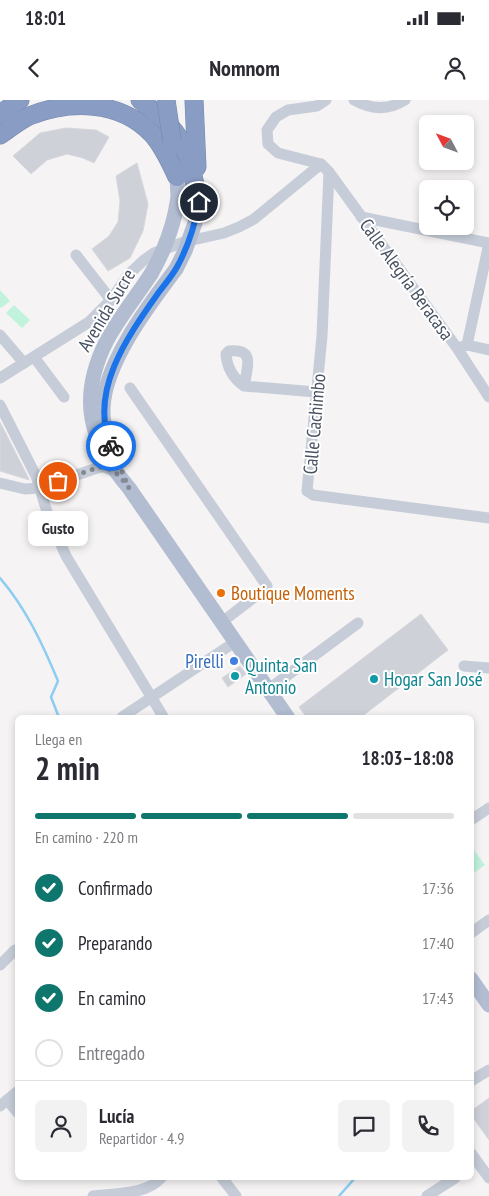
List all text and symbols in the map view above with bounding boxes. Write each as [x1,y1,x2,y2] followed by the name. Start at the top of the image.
[25,6,66,30] text: 18:01
[20,54,48,82] icon: back
[209,54,280,82] text: Nomnom
[441,54,469,82] icon: person
[419,115,474,170] north arrow
[419,115,474,235] map controls
[419,180,474,235] button: locate
[178,181,220,223] pin
[185,188,213,216] icon: home
[355,213,459,345] street label: Calle Alegría Beracasa
[72,264,140,356] street label: Avenida Sucre
[298,373,330,475] street label: Calle Cachimbo
[86,421,136,471] courier
[97,432,125,460] icon: bike
[37,460,79,502] pin
[44,467,72,495] icon: bag
[28,511,88,546] callout: Gusto
[42,518,74,538] text: Gusto
[231,581,355,605] place label: Boutique Moments
[215,587,227,599] marker: Boutique Moments
[185,649,224,673] place label: Pirelli
[245,653,317,699] place label: Quinta San Antonio
[228,655,240,667] marker: Pirelli
[384,667,483,691] place label: Hogar San José
[229,670,241,682] marker: Quinta San Antonio
[368,673,380,685] marker: Hogar San José
[35,729,82,749] text: Llega en
[361,746,454,770] text: 18:03–18:08
[35,747,100,789] text: 2 min
[35,827,138,847] text: En camino · 220 m
[35,874,63,902] icon: check
[78,876,153,900] text: Confirmado
[422,878,454,898] text: 17:36
[35,929,63,957] icon: check
[78,931,153,955] text: Preparando
[422,933,454,953] text: 17:40
[35,984,63,1012] icon: check
[78,986,146,1010] text: En camino
[422,988,454,1008] text: 17:43
[78,1041,145,1065] text: Entregado
[35,1100,87,1152] button: person
[338,1100,390,1152] button: chat
[402,1100,454,1152] button: phone
[99,1104,134,1128] text: Lucía
[99,1128,184,1148] text: Repartidor · 4.9

